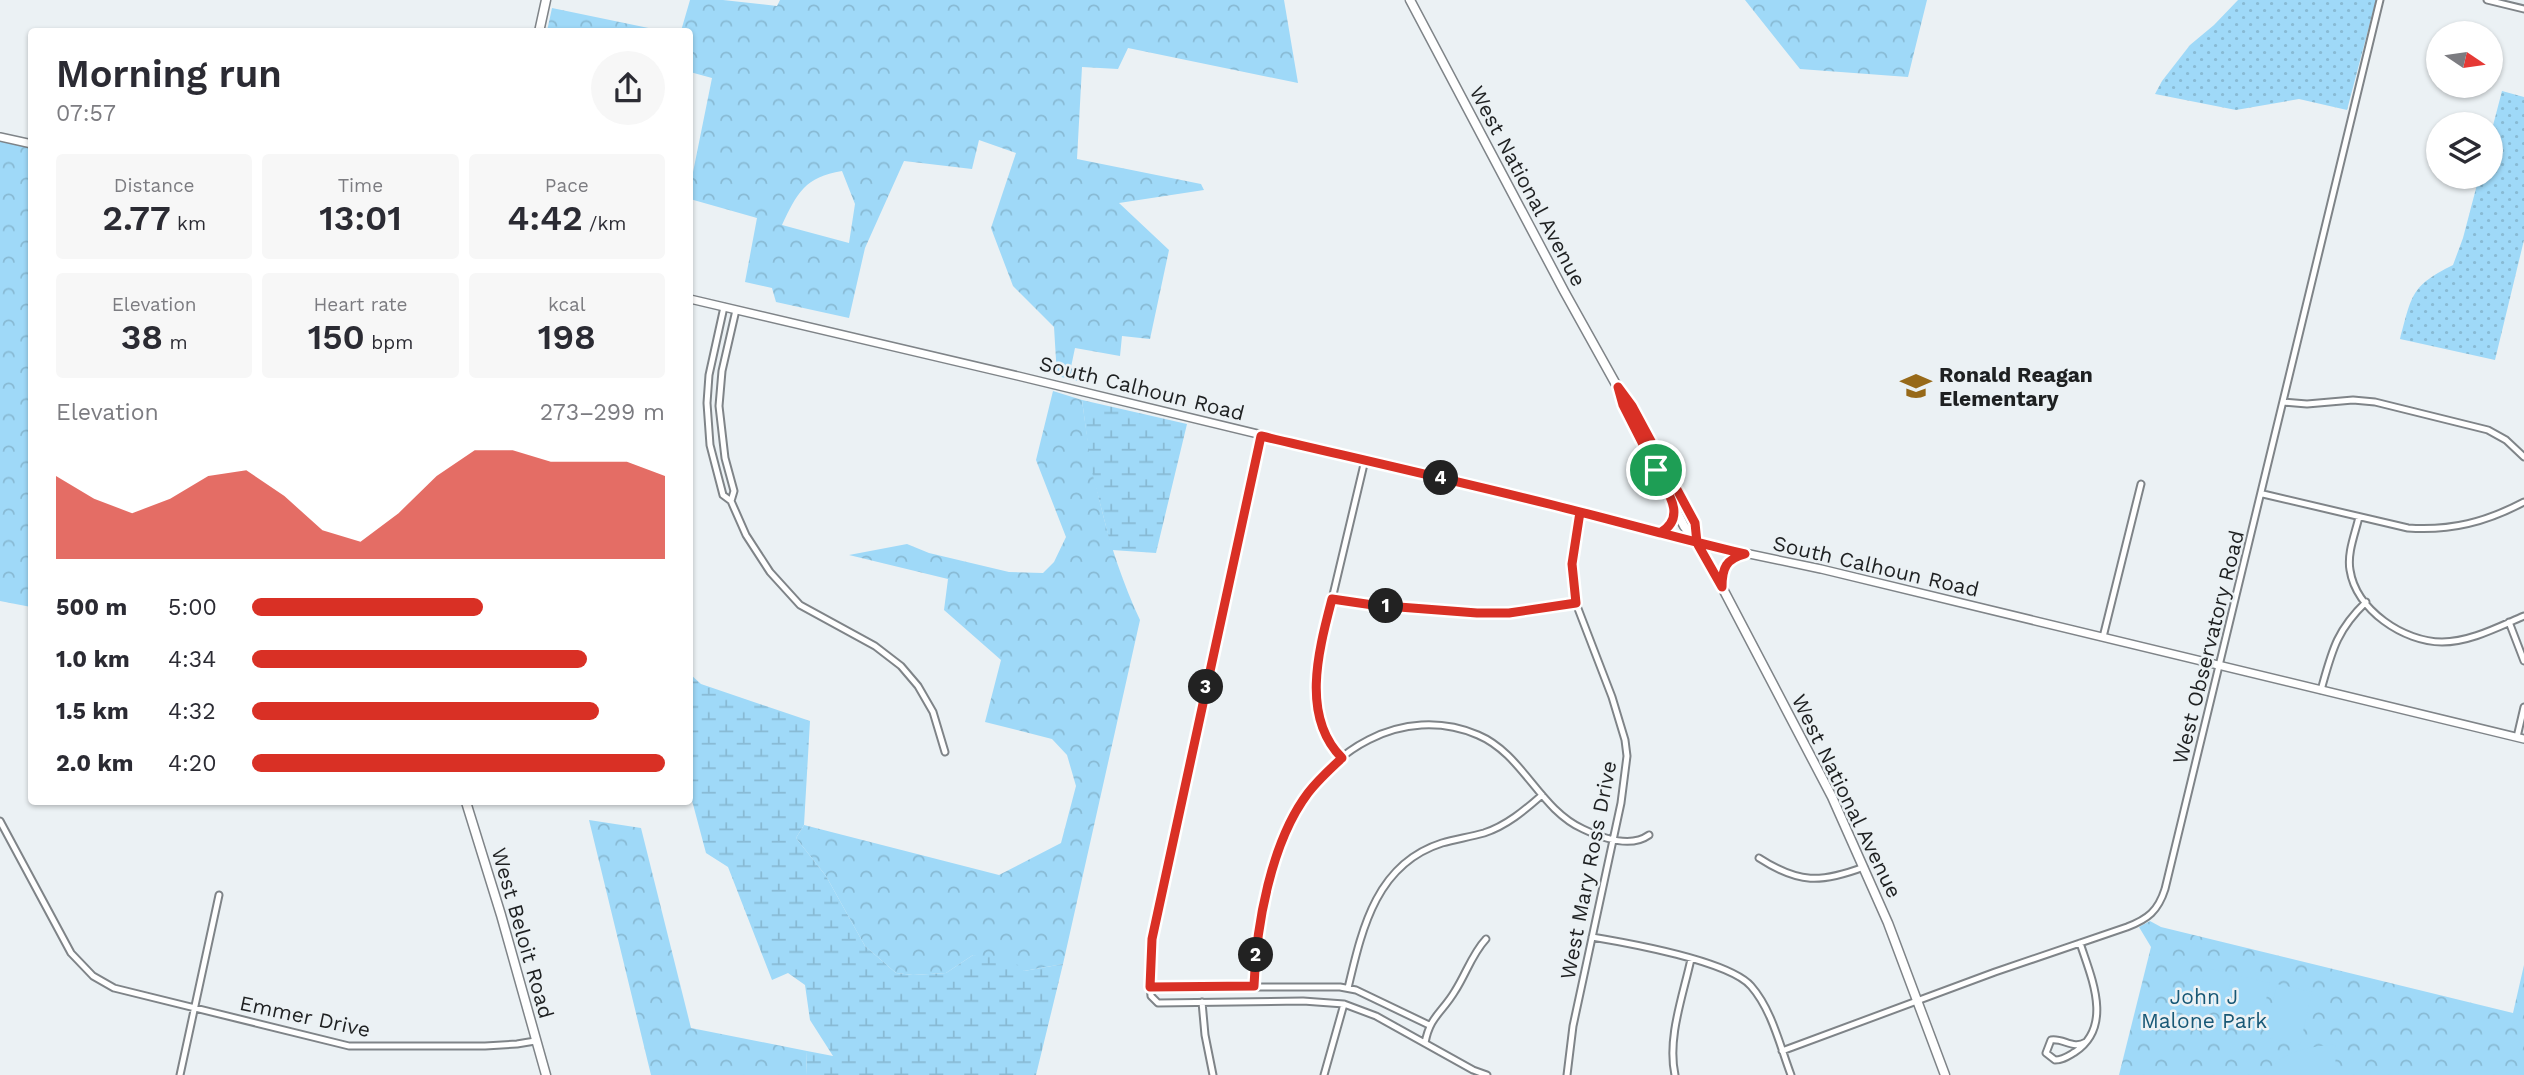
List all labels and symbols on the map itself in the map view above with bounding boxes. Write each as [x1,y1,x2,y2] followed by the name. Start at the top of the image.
[2426,21,2502,98] north arrow
[1464,81,1592,291] street label: West National Avenue
[1037,350,1247,426] street label: South Calhoun Road
[1939,362,2093,411] place label: Ronald Reagan Elementary
[1899,369,1933,403] school or university icon: Ronald Reagan Elementary
[1626,440,1686,500] pin
[1424,461,1458,496] pin: 4
[2167,528,2249,766] street label: West Observatory Road
[1771,530,1981,602] street label: South Calhoun Road
[1368,588,1404,624] pin: 1
[1188,670,1224,704] pin: 3
[1787,690,1907,902] street label: West National Avenue
[1555,759,1621,981] street label: West Mary Ross Drive
[487,845,559,1021] street label: West Beloit Road
[1238,937,1274,972] pin: 2
[2141,984,2267,1033] park label: John J Malone Park
[237,990,373,1042] street label: Emmer Drive

